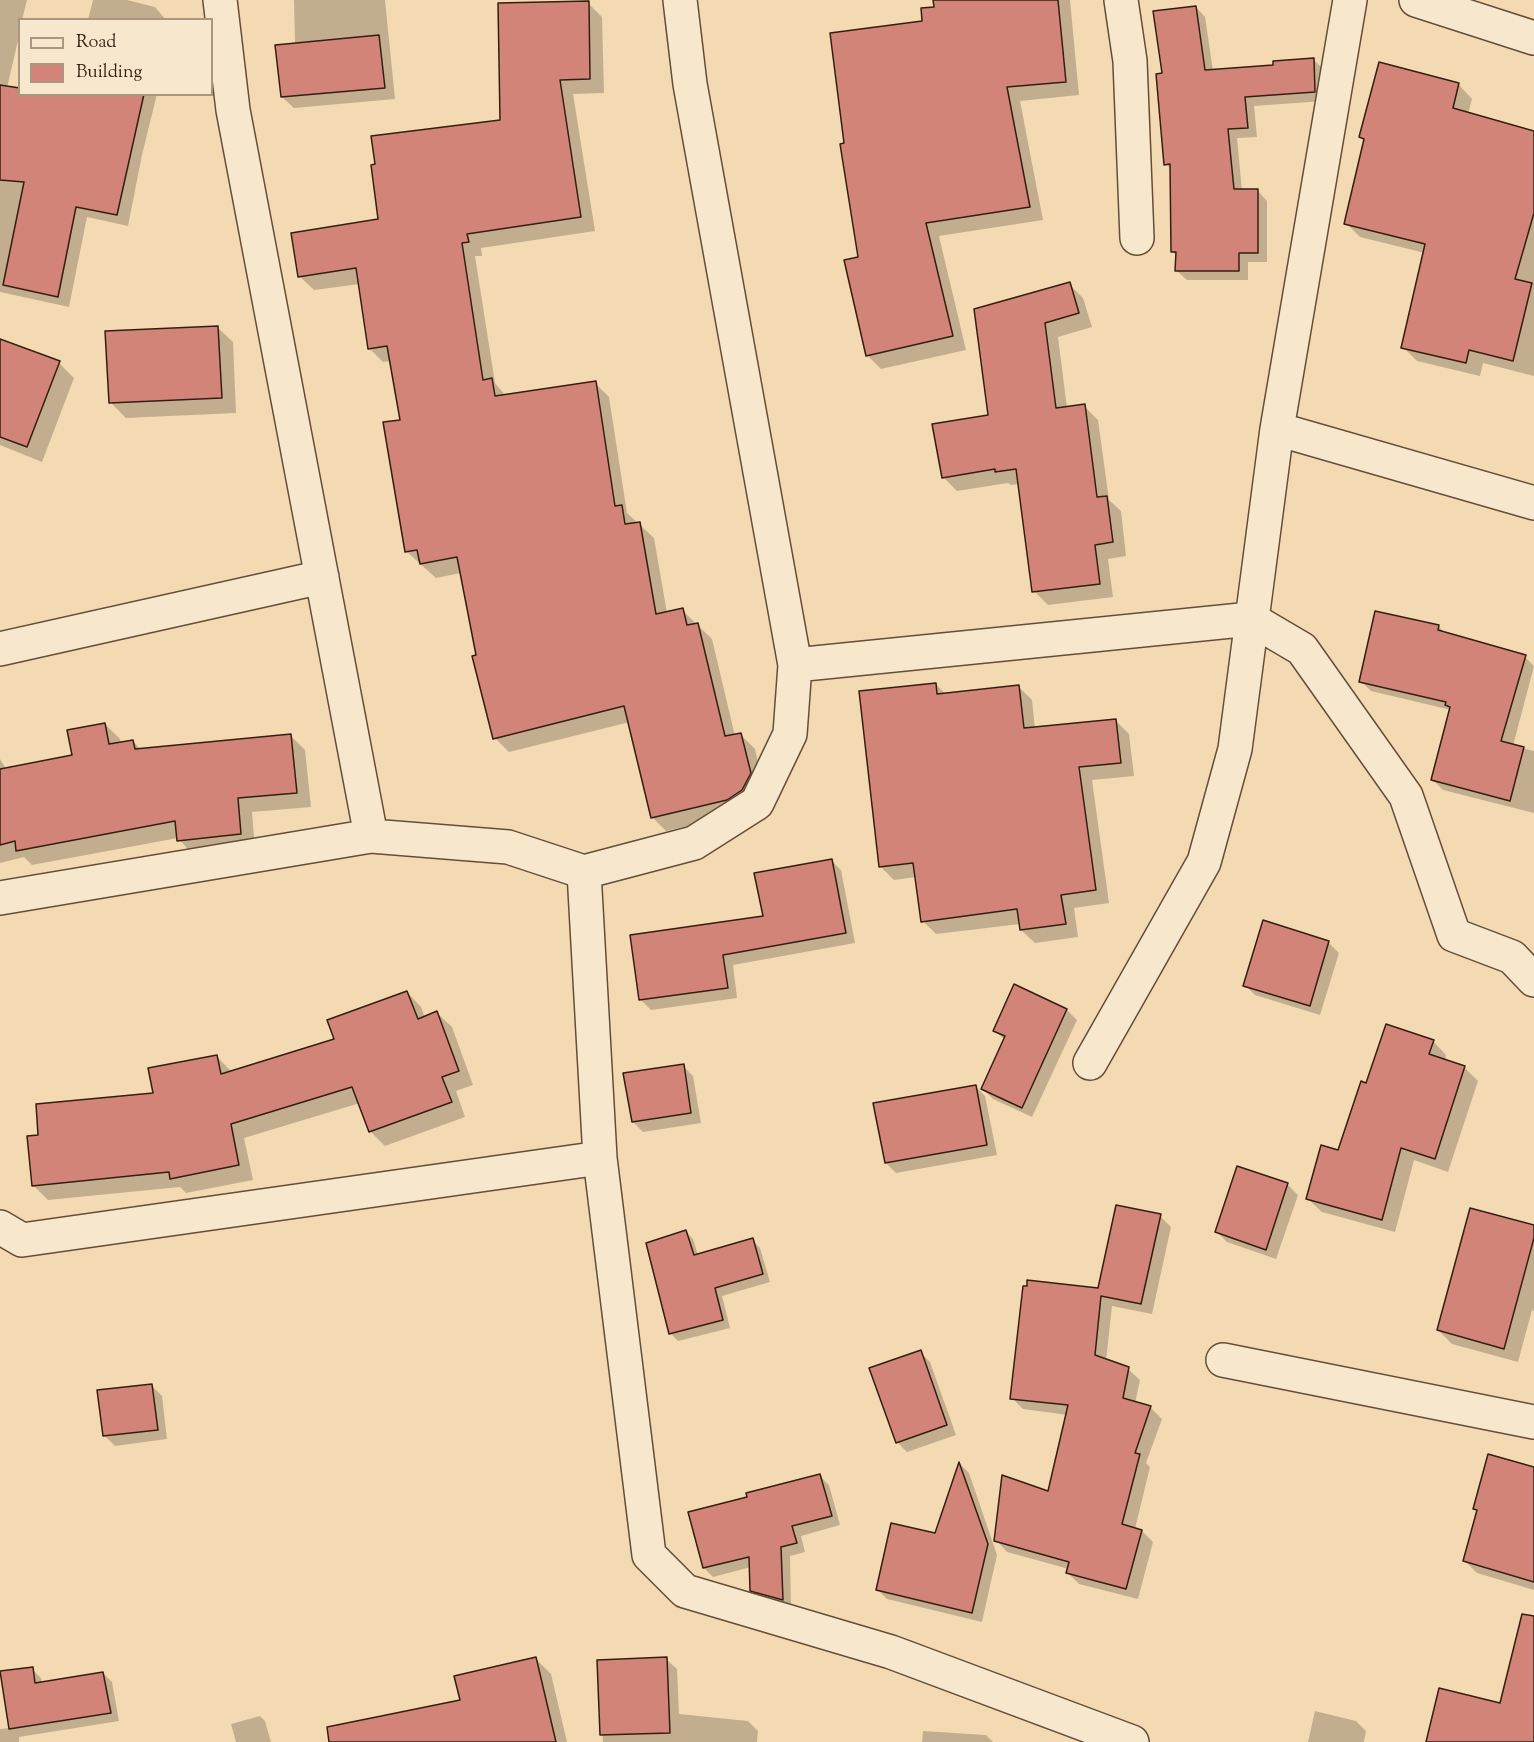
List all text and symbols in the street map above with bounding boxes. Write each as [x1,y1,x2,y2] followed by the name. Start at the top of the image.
[18,18,213,96] legend
[76,30,116,56] text: Road
[76,60,142,86] text: Building

